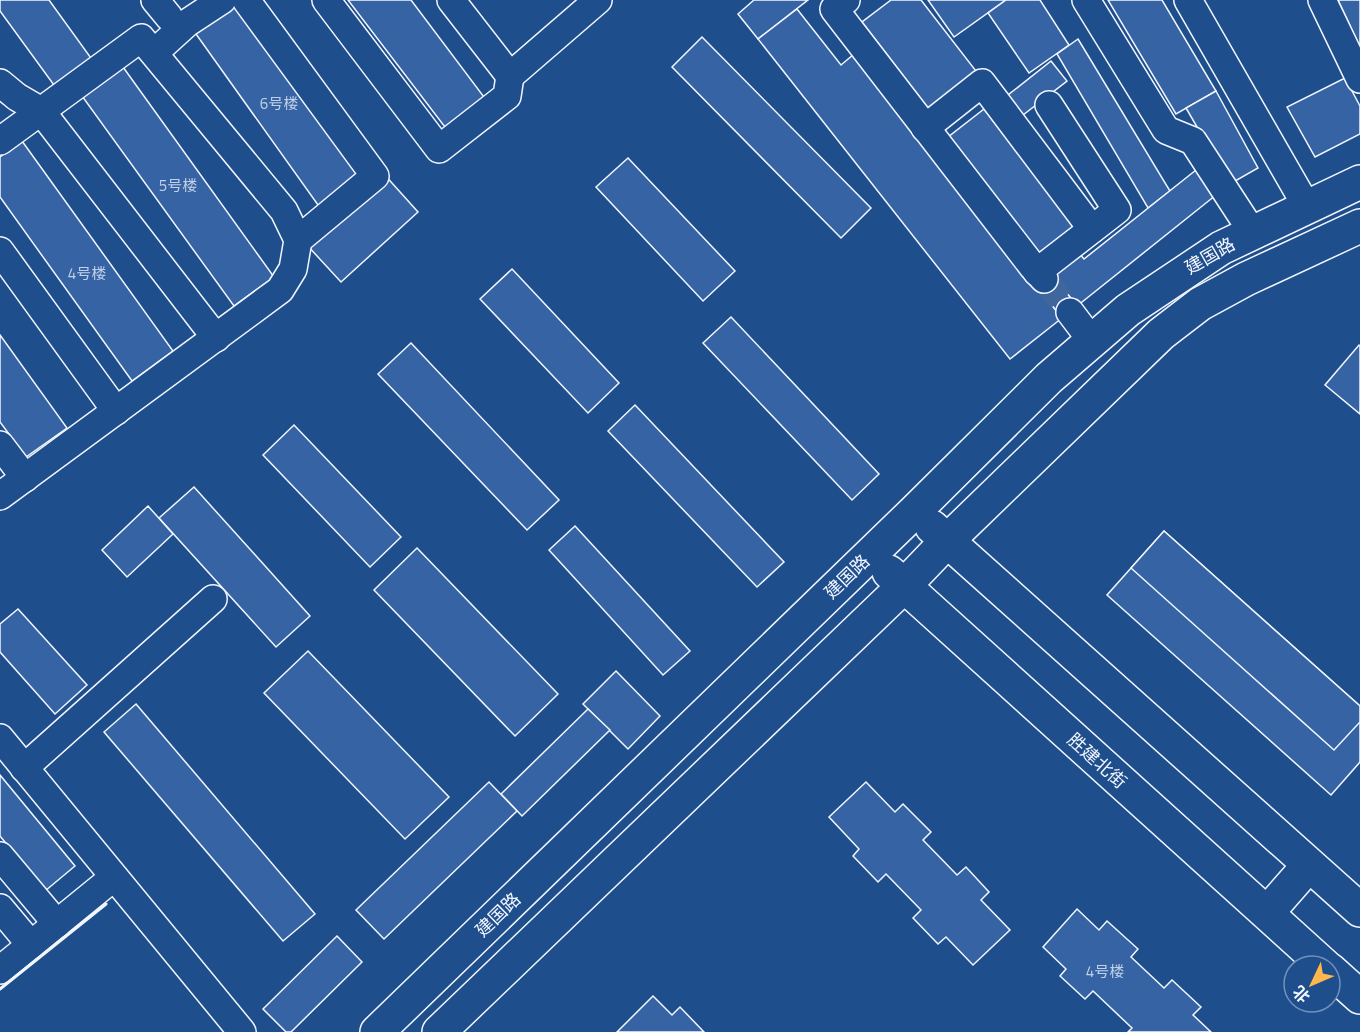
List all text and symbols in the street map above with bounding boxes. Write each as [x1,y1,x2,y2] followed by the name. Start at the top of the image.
[260,92,298,115] house number: 6号楼
[159,174,197,197] house number: 5号楼
[1180,230,1240,281] street label: 建国路
[68,262,106,285] house number: 4号楼
[818,548,875,605] street label: 建国路
[1062,727,1133,795] street label: 胜建北街
[469,886,526,943] street label: 建国路
[1282,954,1342,1014] north arrow
[1086,960,1124,983] house number: 4号楼
[1287,980,1315,1009] text: 北

